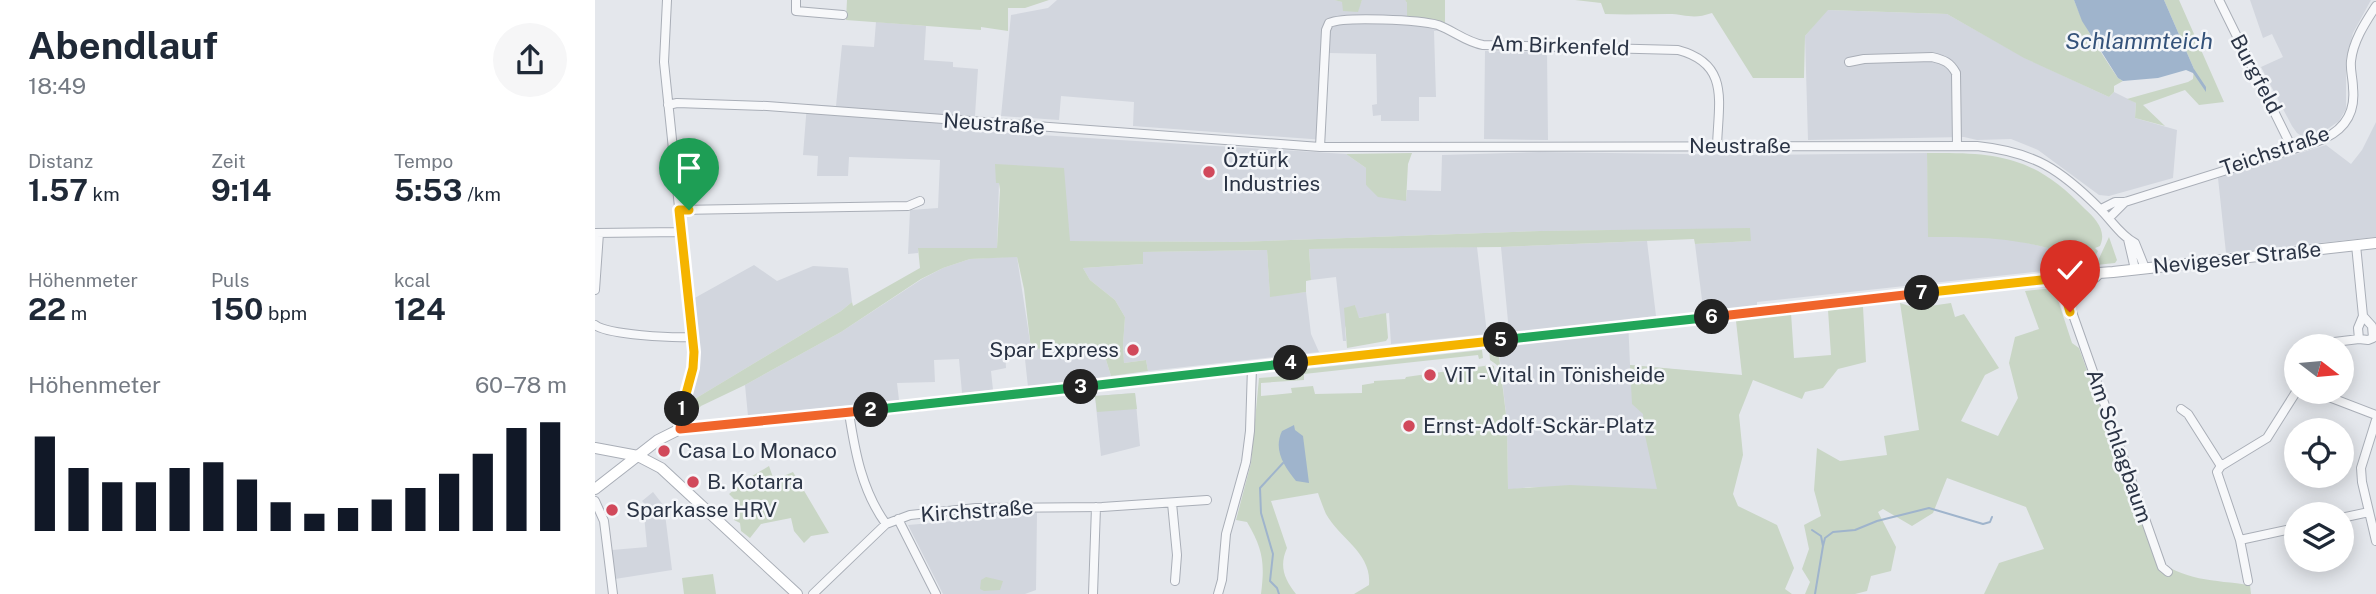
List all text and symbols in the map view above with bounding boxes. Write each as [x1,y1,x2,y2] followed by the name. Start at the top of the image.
[28,23,218,68] text: Abendlauf
[493,23,567,97] button: share
[2065,27,2213,54] water label: Schlammteich
[2225,30,2288,118] street label: Burgfeld
[1490,31,1630,60] street label: Am Birkenfeld
[28,72,86,99] text: 18:49
[942,107,1046,140] street label: Neustraße
[2217,120,2333,181] street label: Teichstraße
[1689,133,1791,158] street label: Neustraße
[659,138,719,210] pin
[1223,147,1320,196] place label: Öztürk Industries
[670,149,708,187] icon: arrive
[28,150,93,172] text: Distanz
[211,150,246,172] text: Zeit
[394,150,453,172] text: Tempo
[1201,164,1217,180] marker: Öztürk Industries
[28,172,88,208] text: 1.57
[211,172,271,208] text: 9:14
[394,172,463,208] text: 5:53
[88,183,120,205] text: km
[463,183,501,205] text: /km
[2152,236,2322,279] street label: Nevigeser Straße
[2040,240,2100,312] pin
[2051,251,2089,289] icon: check
[28,269,138,291] text: Höhenmeter
[211,269,249,291] text: Puls
[394,269,431,291] text: kcal
[1905,276,1939,310] pin: 7
[1916,281,1927,303] text: 7
[28,291,66,327] text: 22
[211,291,263,327] text: 150
[394,291,446,327] text: 124
[1695,300,1729,334] pin: 6
[66,302,87,324] text: m
[263,302,307,324] text: bpm
[1705,305,1718,327] text: 6
[1483,322,1518,358] pin: 5
[1494,328,1507,350] text: 5
[2284,334,2354,404] north arrow
[2284,334,2354,572] map controls
[989,337,1119,362] place label: Spar Express
[1125,342,1141,358] marker: Spar Express
[1273,346,1309,380] pin: 4
[1284,351,1297,373] text: 4
[1444,362,1665,387] place label: ViT - Vital in Tönisheide
[2081,366,2158,526] street label: Am Schlagbaum
[1422,367,1438,383] marker: ViT - Vital in Tönisheide
[1063,370,1099,404] pin: 3
[28,371,161,398] text: Höhenmeter
[475,371,567,398] text: 60–78 m
[1074,375,1087,397] text: 3
[665,392,699,426] pin: 1
[853,392,889,428] pin: 2
[677,397,686,419] text: 1
[864,398,877,420] text: 2
[1423,413,1654,438] place label: Ernst-Adolf-Sckär-Platz
[1401,418,1417,434] marker: Ernst-Adolf-Sckär-Platz
[2284,418,2354,488] button: locate
[678,438,837,463] place label: Casa Lo Monaco
[656,443,672,459] marker: Casa Lo Monaco
[707,469,803,494] place label: B. Kotarra
[685,474,701,490] marker: B. Kotarra
[920,494,1034,527] street label: Kirchstraße
[626,497,777,522] place label: Sparkasse HRV
[604,502,620,518] marker: Sparkasse HRV
[2284,502,2354,572] button: layers

